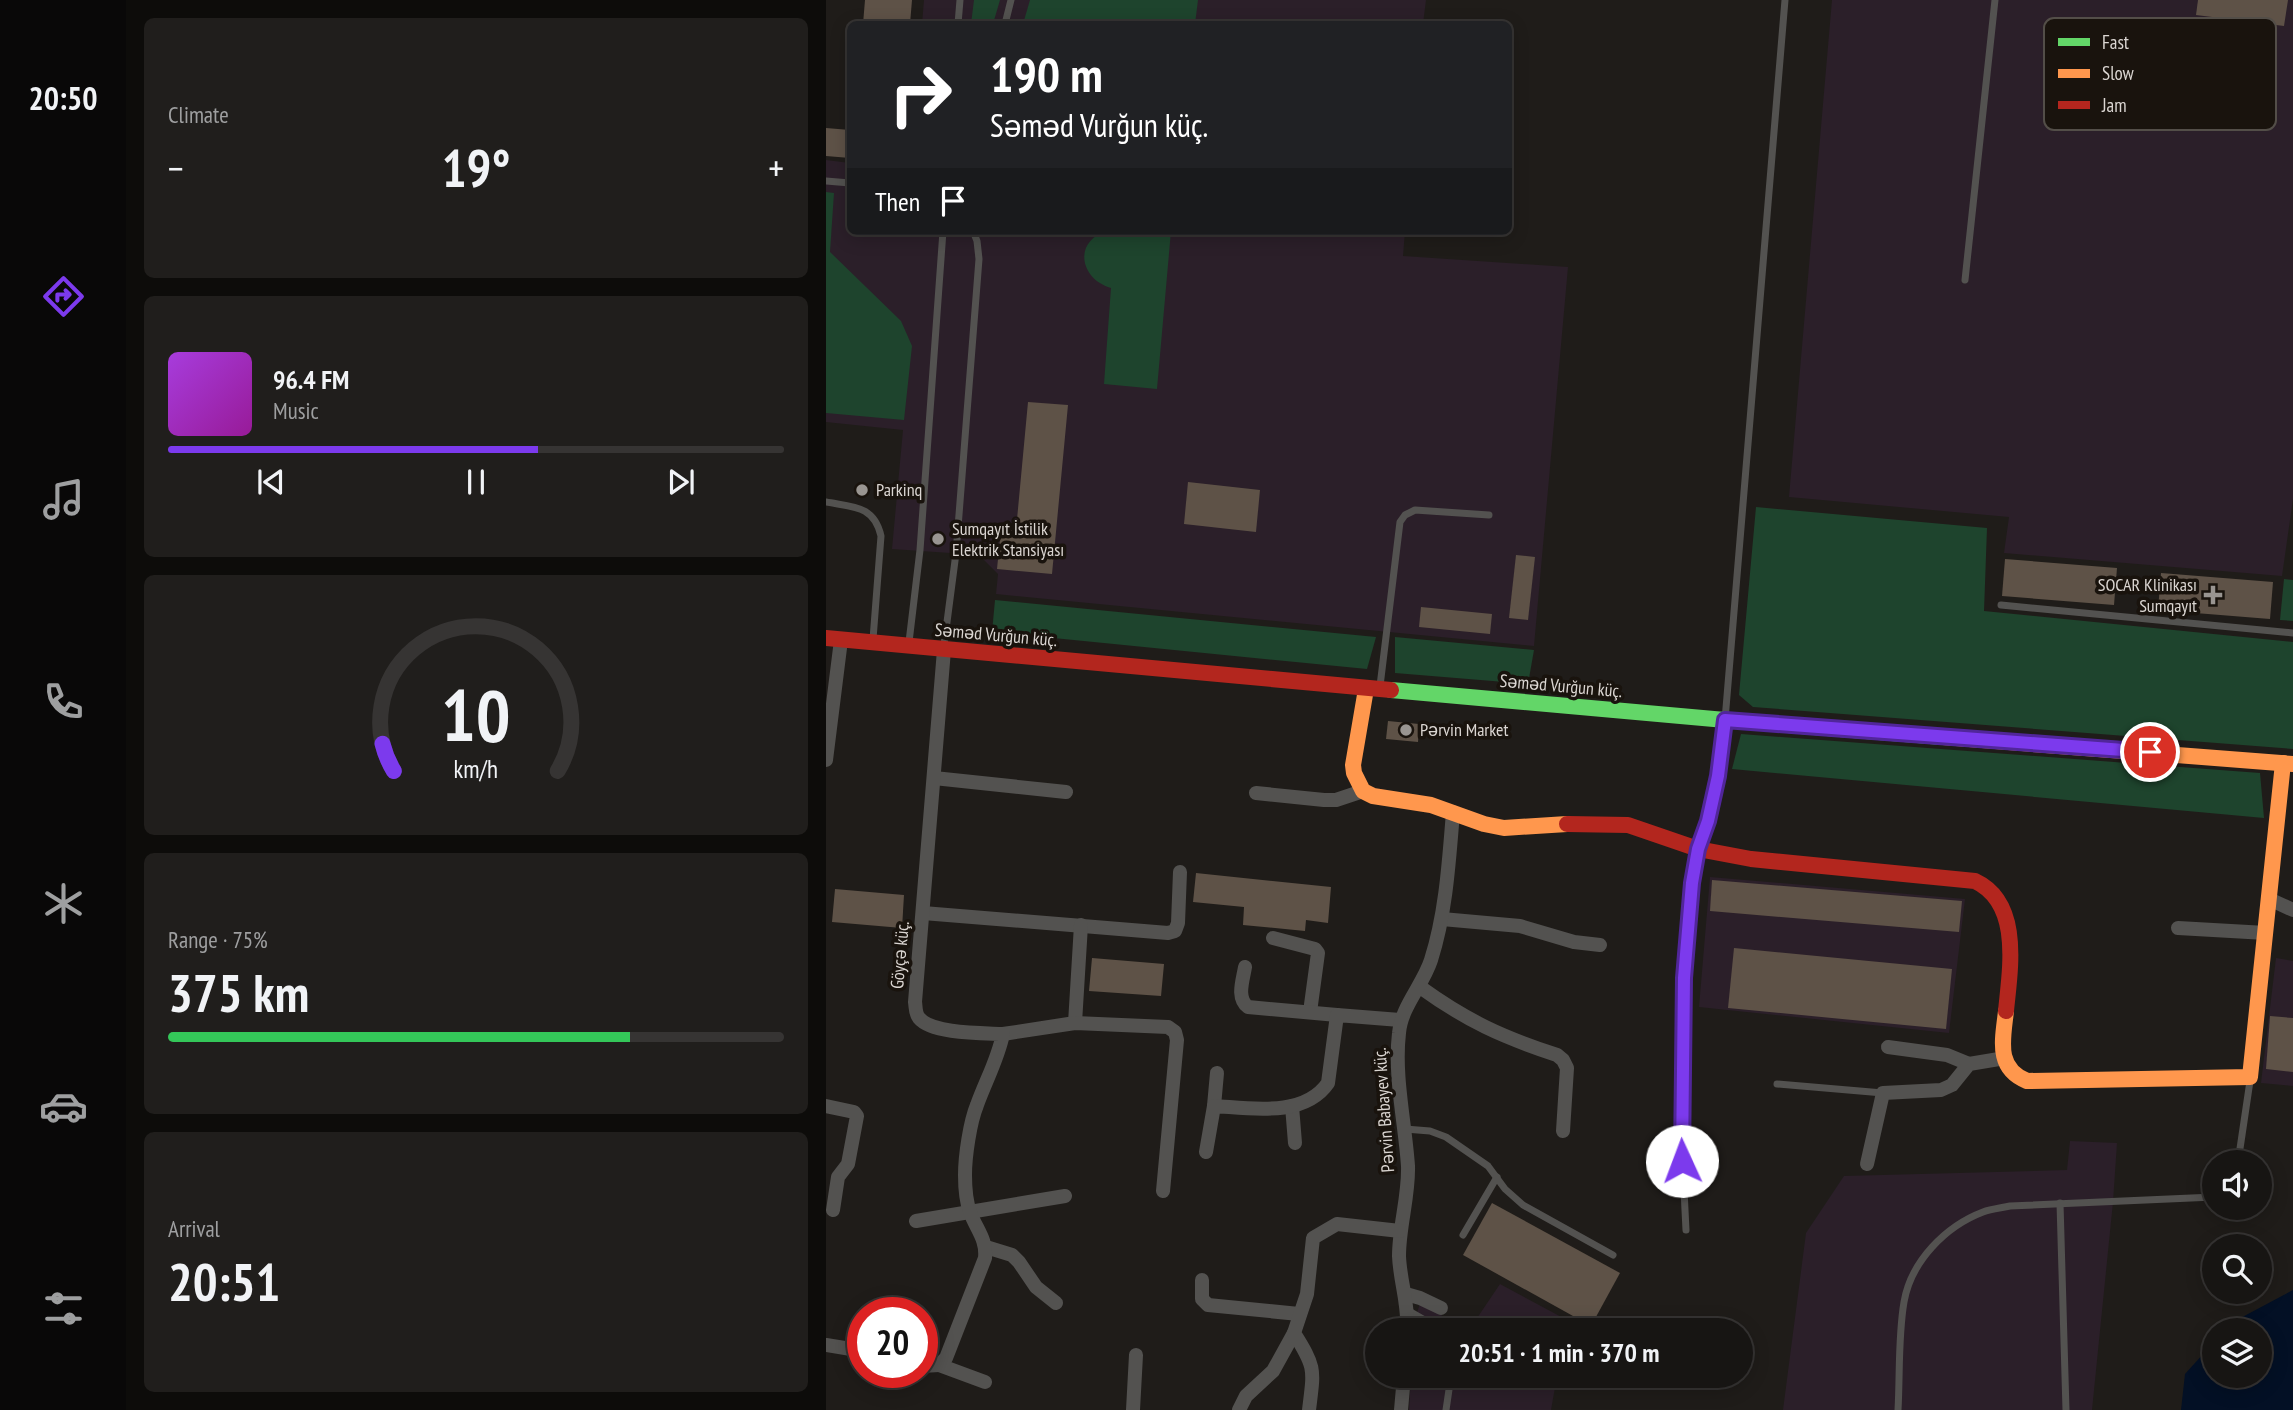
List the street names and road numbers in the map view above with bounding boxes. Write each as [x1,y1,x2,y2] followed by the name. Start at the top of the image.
[934,618,1058,651] street label: Səməd Vurğun küç.
[1499,669,1623,702] street label: Səməd Vurğun küç.
[885,920,914,990] street label: Göyçə küç.
[1368,1047,1399,1173] street label: Pərvin Babayev küç.

